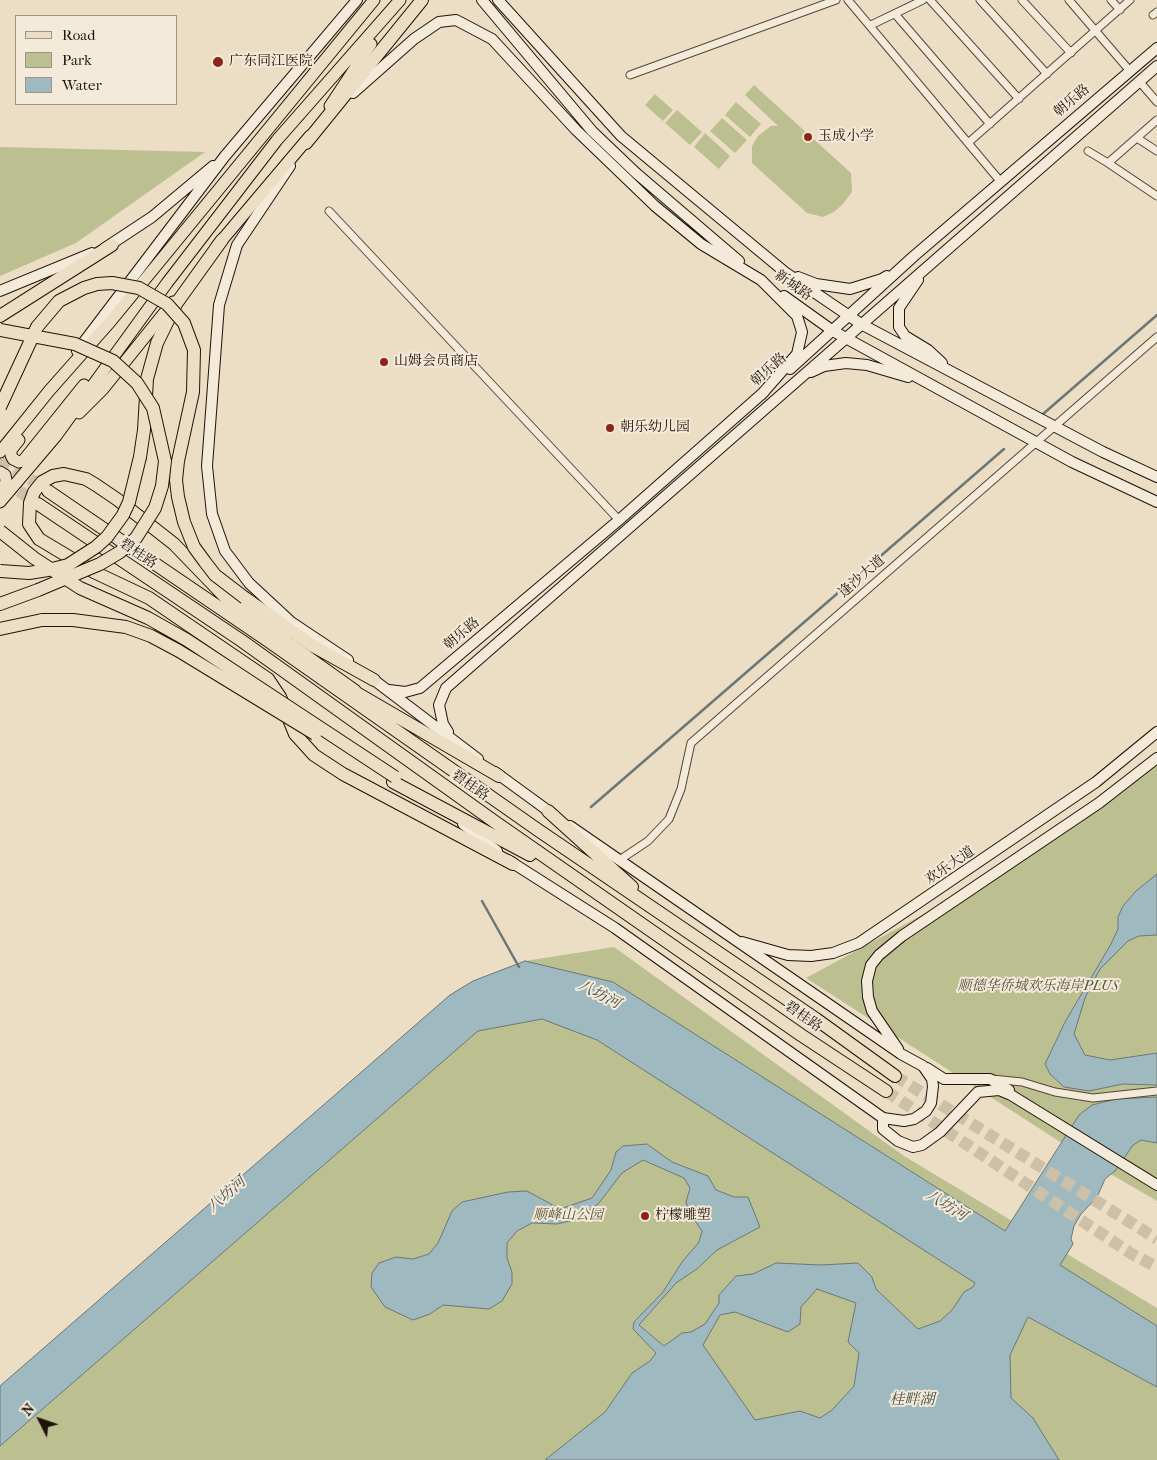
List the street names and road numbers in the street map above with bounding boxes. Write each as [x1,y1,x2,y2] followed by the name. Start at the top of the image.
[1051,81,1093,121] street label: 朝乐路
[771,267,815,305] street label: 新城路
[748,350,790,390] street label: 朝乐路
[116,535,160,573] street label: 碧桂路
[835,552,889,602] street label: 逢沙大道
[441,614,483,654] street label: 朝乐路
[448,767,492,805] street label: 碧桂路
[922,843,978,889] street label: 欢乐大道
[781,998,825,1036] street label: 碧桂路

